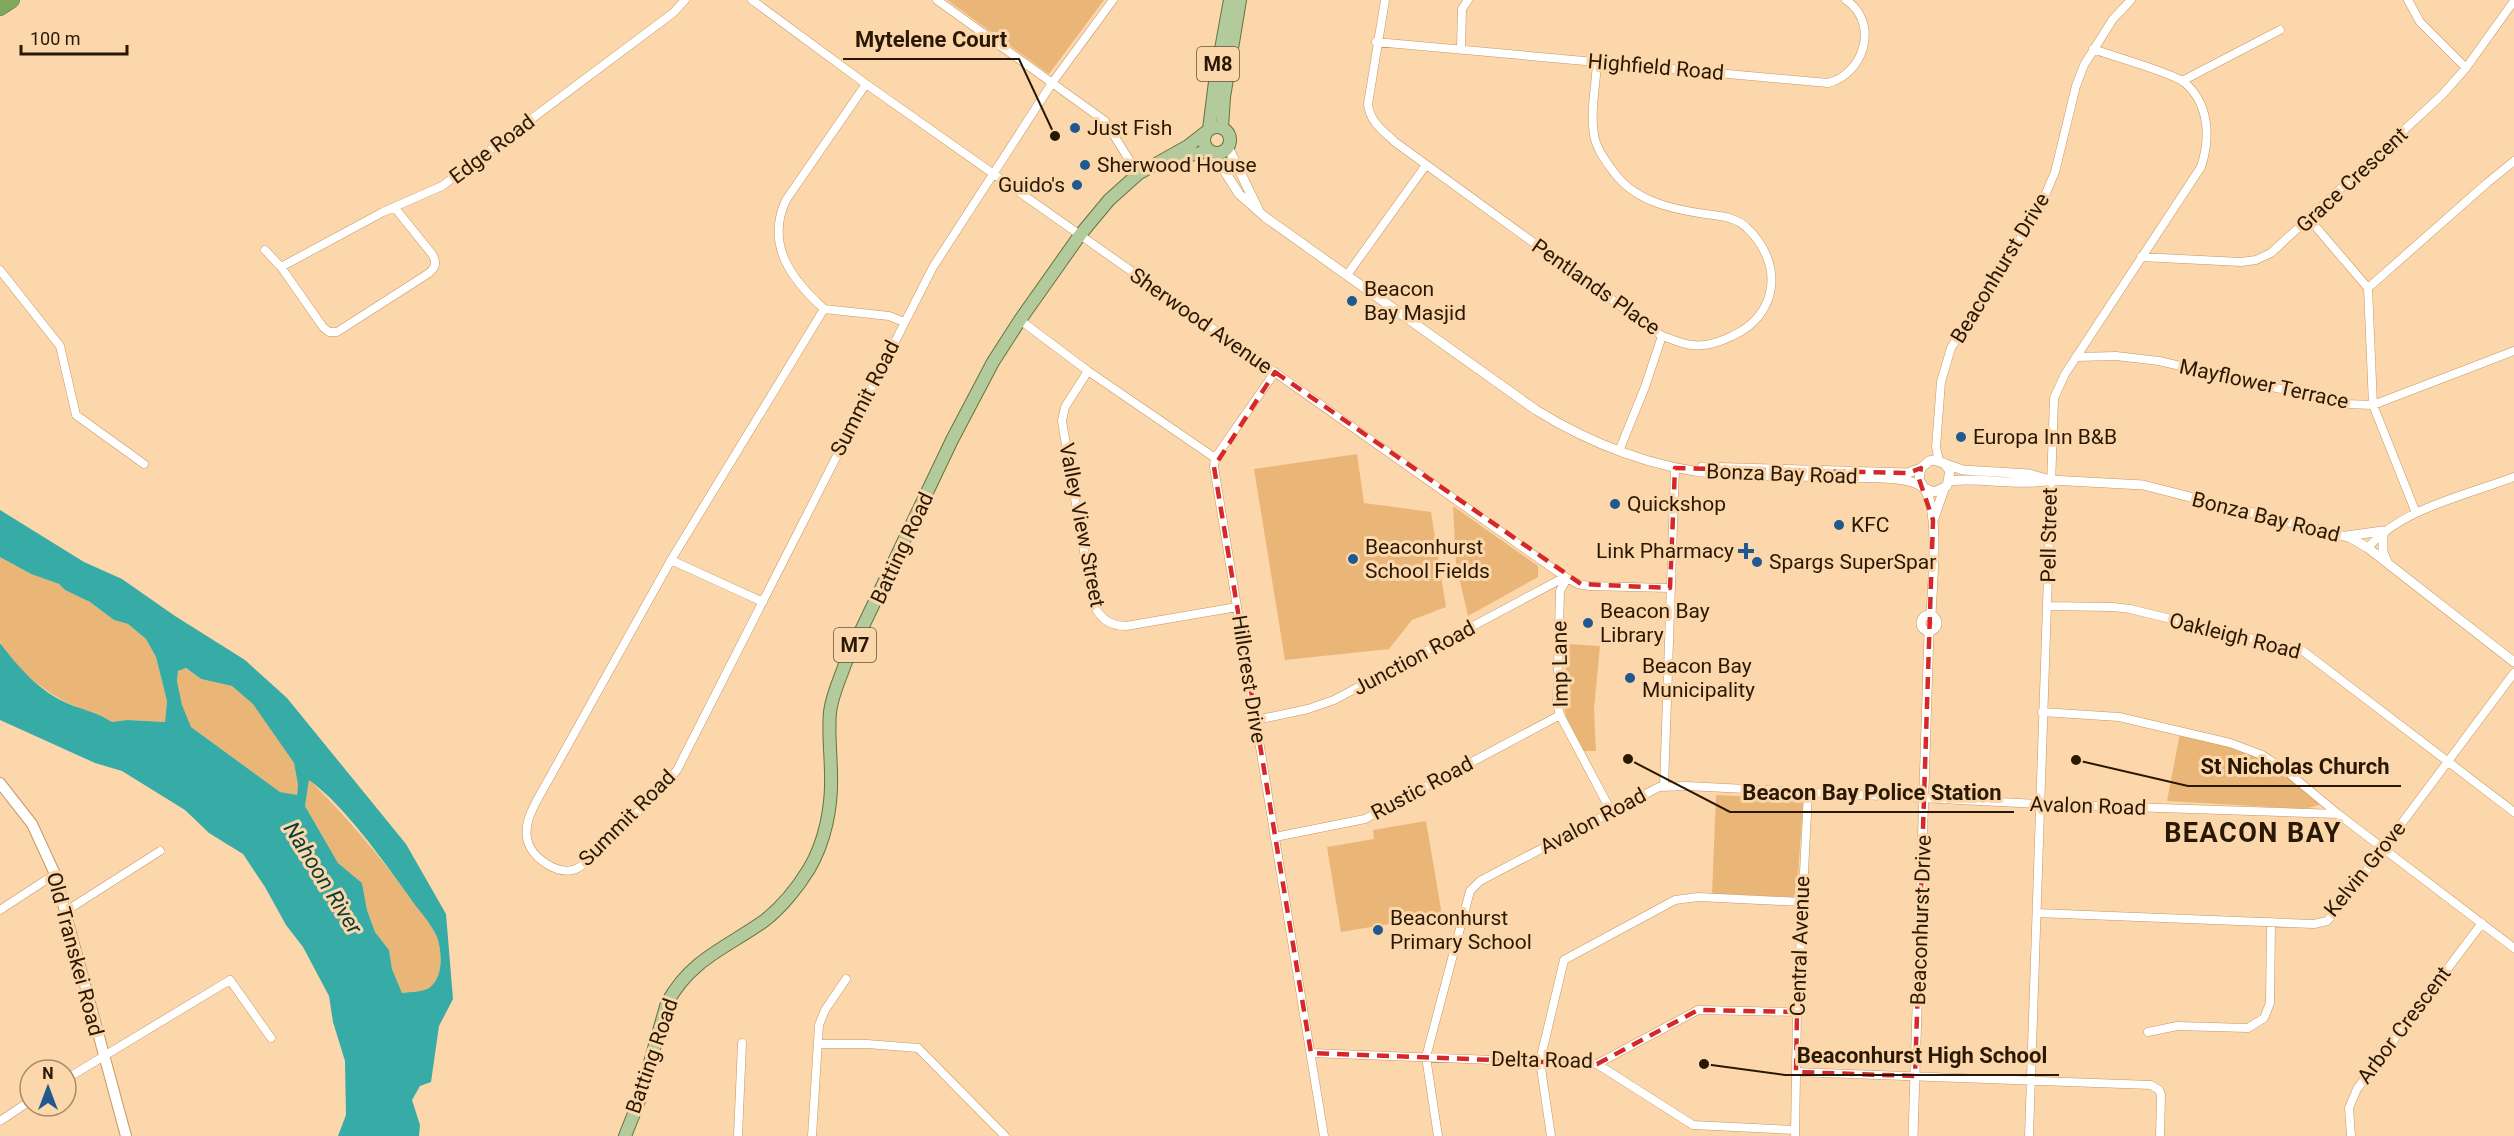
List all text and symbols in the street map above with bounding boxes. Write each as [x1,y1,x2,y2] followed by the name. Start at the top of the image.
[21,18,128,56] scale bar
[843,19,1019,59] callout: Mytelene Court
[855,27,1008,52] text: Mytelene Court
[30,28,81,49] text: 100 m
[1197,47,1239,81] road number: M8
[1587,49,1725,85] street label: Highfield Road
[445,109,539,189] street label: Edge Road
[1087,116,1172,140] place label: Just Fish
[1068,121,1082,135] marker: Just Fish
[2292,122,2413,238] street label: Grace Crescent
[1097,153,1257,177] place label: Sherwood House
[1078,158,1092,172] marker: Sherwood House
[998,173,1065,197] place label: Guido's
[1070,178,1084,192] marker: Guido's
[1946,189,2054,347] street label: Beaconhurst Drive
[1527,234,1665,340] street label: Pentlands Place
[1125,263,1277,379] street label: Sherwood Avenue
[1364,277,1466,325] place label: Beacon Bay Masjid
[1345,294,1359,308] marker: Beacon Bay Masjid
[826,336,904,460] street label: Summit Road
[2177,354,2351,414] street label: Mayflower Terrace
[1973,425,2117,449] place label: Europa Inn B&B
[1954,430,1968,444] marker: Europa Inn B&B
[1054,441,1110,609] street label: Valley View Street
[1706,459,1858,489] street label: Bonza Bay Road
[2036,487,2062,583] street label: Pell Street
[2190,487,2342,547] street label: Bonza Bay Road
[866,488,938,608] street label: Batting Road
[1627,492,1726,516] place label: Quickshop
[1608,497,1622,511] marker: Quickshop
[1851,513,1889,537] place label: KFC
[1832,518,1846,532] marker: KFC
[1365,535,1490,583] place label: Beaconhurst School Fields
[1596,539,1734,563] place label: Link Pharmacy
[1739,544,1753,558] marker: Link Pharmacy
[1769,550,1936,574] place label: Spargs SuperSpar
[1346,552,1360,566] marker: Beaconhurst School Fields
[1750,555,1764,569] marker: Spargs SuperSpar
[1600,599,1710,647] place label: Beacon Bay Library
[2167,608,2303,664] street label: Oakleigh Road
[1227,613,1271,745] street label: Hillcrest Drive
[1349,616,1479,700] street label: Junction Road
[1581,616,1595,630] marker: Beacon Bay Library
[1547,620,1573,708] street label: Imp Lane
[834,628,876,662] road number: M7
[1642,654,1755,702] place label: Beacon Bay Municipality
[1623,671,1637,685] marker: Beacon Bay Municipality
[2188,746,2401,786] callout: St Nicholas Church
[1367,751,1477,825] street label: Rustic Road
[2200,754,2390,779] text: St Nicholas Church
[574,765,680,871] street label: Summit Road
[1730,772,2014,812] callout: Beacon Bay Police Station
[1742,780,2002,805] text: Beacon Bay Police Station
[1536,783,1650,859] street label: Avalon Road
[2029,792,2147,820] street label: Avalon Road
[279,817,368,939] water label: Nahoon River
[2164,817,2342,849] district label: BEACON BAY
[2319,817,2411,921] street label: Kelvin Grove
[1906,834,1936,1006] street label: Beaconhurst Drive
[42,869,108,1039] street label: Old Transkei Road
[1786,875,1814,1017] street label: Central Avenue
[1390,906,1532,954] place label: Beaconhurst Primary School
[1371,923,1385,937] marker: Beaconhurst Primary School
[2352,962,2456,1088] street label: Arbor Crescent
[621,995,683,1117] street label: Batting Road
[1785,1035,2059,1075] callout: Beaconhurst High School
[1797,1043,2047,1068] text: Beaconhurst High School
[1491,1047,1593,1073] street label: Delta Road
[18,1058,78,1118] north arrow
[42,1064,54,1083] text: N

